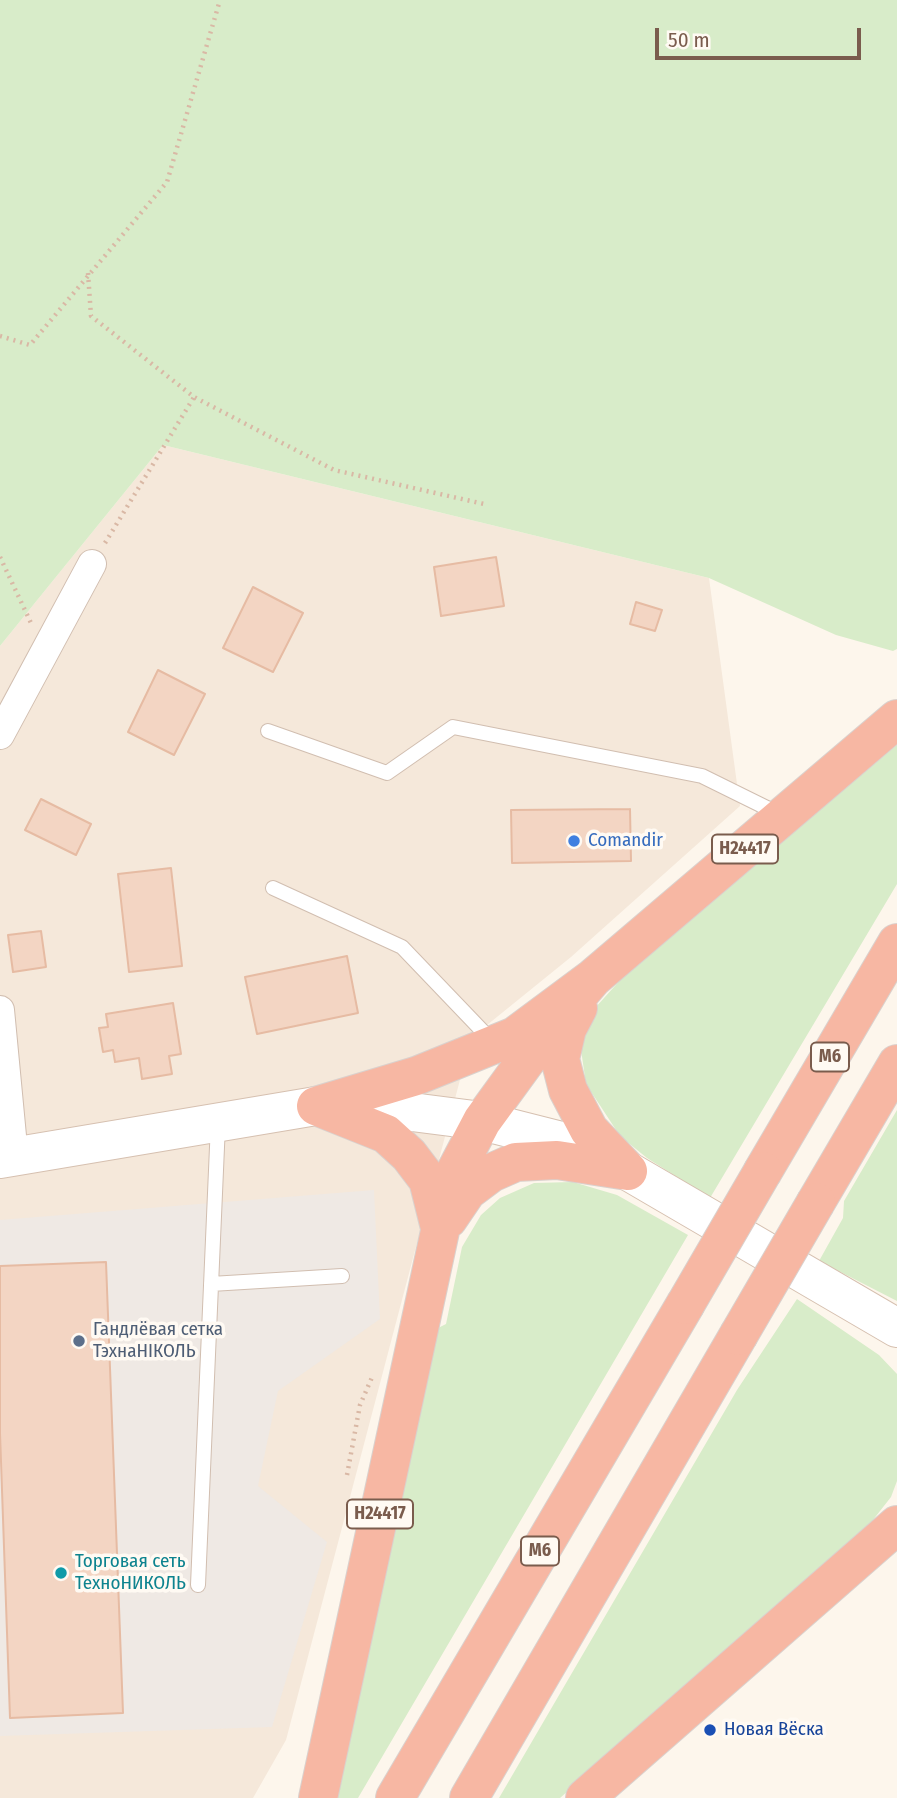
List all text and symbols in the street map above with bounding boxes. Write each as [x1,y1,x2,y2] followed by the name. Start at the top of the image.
[659,14,866,58] scale bar
[668,27,710,53] text: 50 m
[588,830,663,852] place label: Comandir
[566,833,582,849] marker: Comandir
[712,834,778,864] road number: Н24417
[811,1042,849,1072] road number: М6
[93,1319,223,1363] place label: Гандлёвая сетка ТэхнаНІКОЛЬ
[71,1333,87,1349] marker: Гандлёвая сетка ТэхнаНІКОЛЬ
[347,1499,413,1528] road number: Н24417
[521,1536,559,1566] road number: М6
[75,1551,186,1595] place label: Торговая сеть ТехноНИКОЛЬ
[53,1565,69,1581] marker: Торговая сеть ТехноНИКОЛЬ
[724,1719,824,1741] place label: Новая Вёска
[702,1722,718,1738] marker: Новая Вёска

